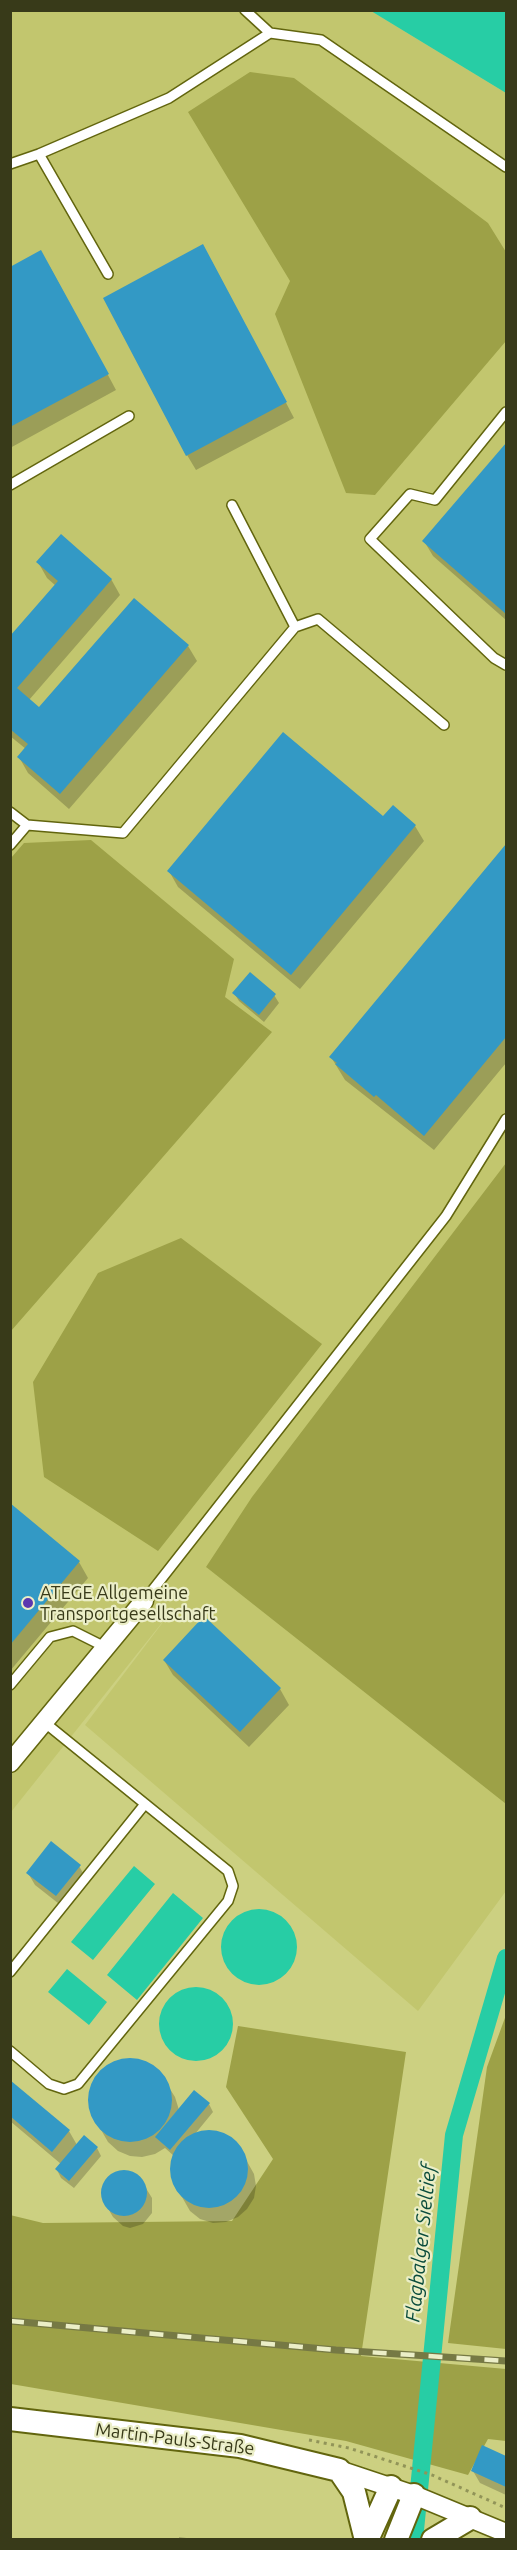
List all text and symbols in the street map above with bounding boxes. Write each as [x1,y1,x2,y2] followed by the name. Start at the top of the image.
[40,1582,216,1624] place label: ATEGE Allgemeine Transportgesellschaft
[21,1596,35,1610] marker: ATEGE Allgemeine Transportgesellschaft
[401,2163,441,2323] water label: Flagbalger Sieltief
[94,2419,256,2459] street label: Martin-Pauls-Straße

